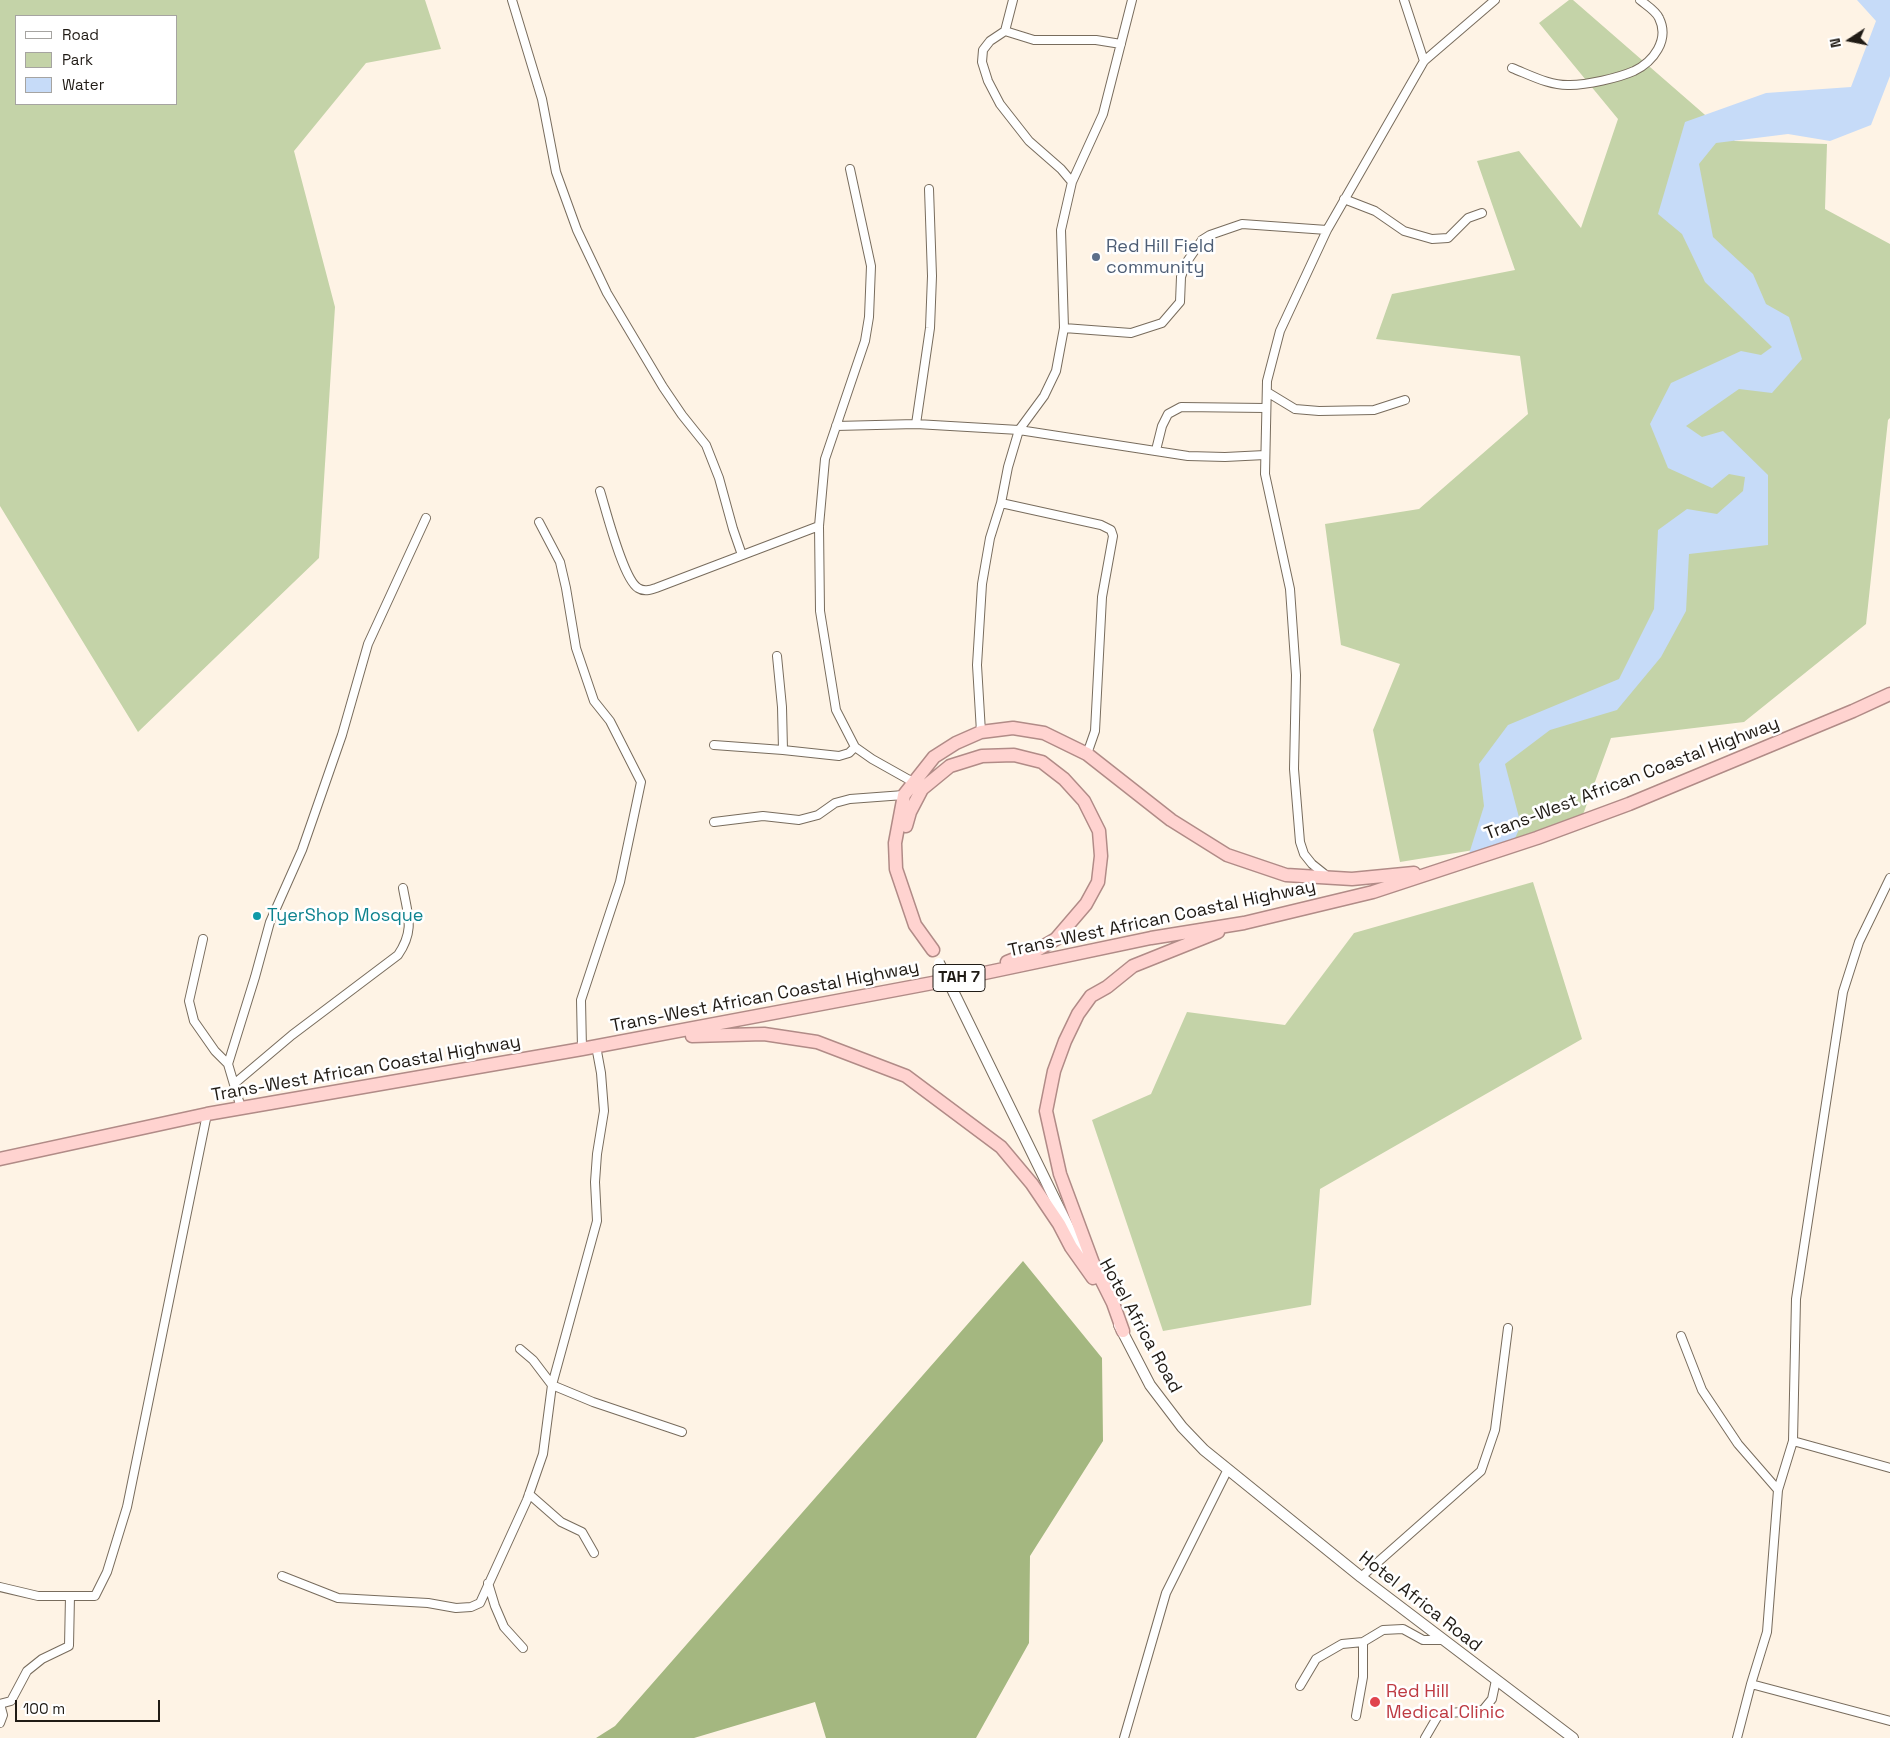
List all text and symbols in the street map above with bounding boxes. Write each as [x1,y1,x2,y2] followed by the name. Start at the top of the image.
[15,15,178,105] legend
[1825,15,1875,65] north arrow
[62,25,99,44] text: Road
[1826,37,1845,49] text: N
[62,50,93,69] text: Park
[62,75,104,94] text: Water
[1106,236,1215,278] place label: Red Hill Field community
[1090,251,1102,263] marker: Red Hill Field community
[1482,713,1782,845] street label: Trans-West African Coastal Highway
[1006,876,1318,962] street label: Trans-West African Coastal Highway
[267,905,424,927] place label: TyerShop Mosque
[251,910,263,922] marker: TyerShop Mosque
[609,956,921,1038] street label: Trans-West African Coastal Highway
[933,964,985,991] road number: TAH 7
[210,1031,522,1107] street label: Trans-West African Coastal Highway
[1094,1255,1186,1397] street label: Hotel Africa Road
[1354,1547,1486,1657] street label: Hotel Africa Road
[1386,1681,1505,1724] place label: Red Hill Medical Clinic
[18,1690,162,1722] scale bar
[1368,1695,1382,1709] marker: Red Hill Medical Clinic
[23,1699,65,1718] text: 100 m

